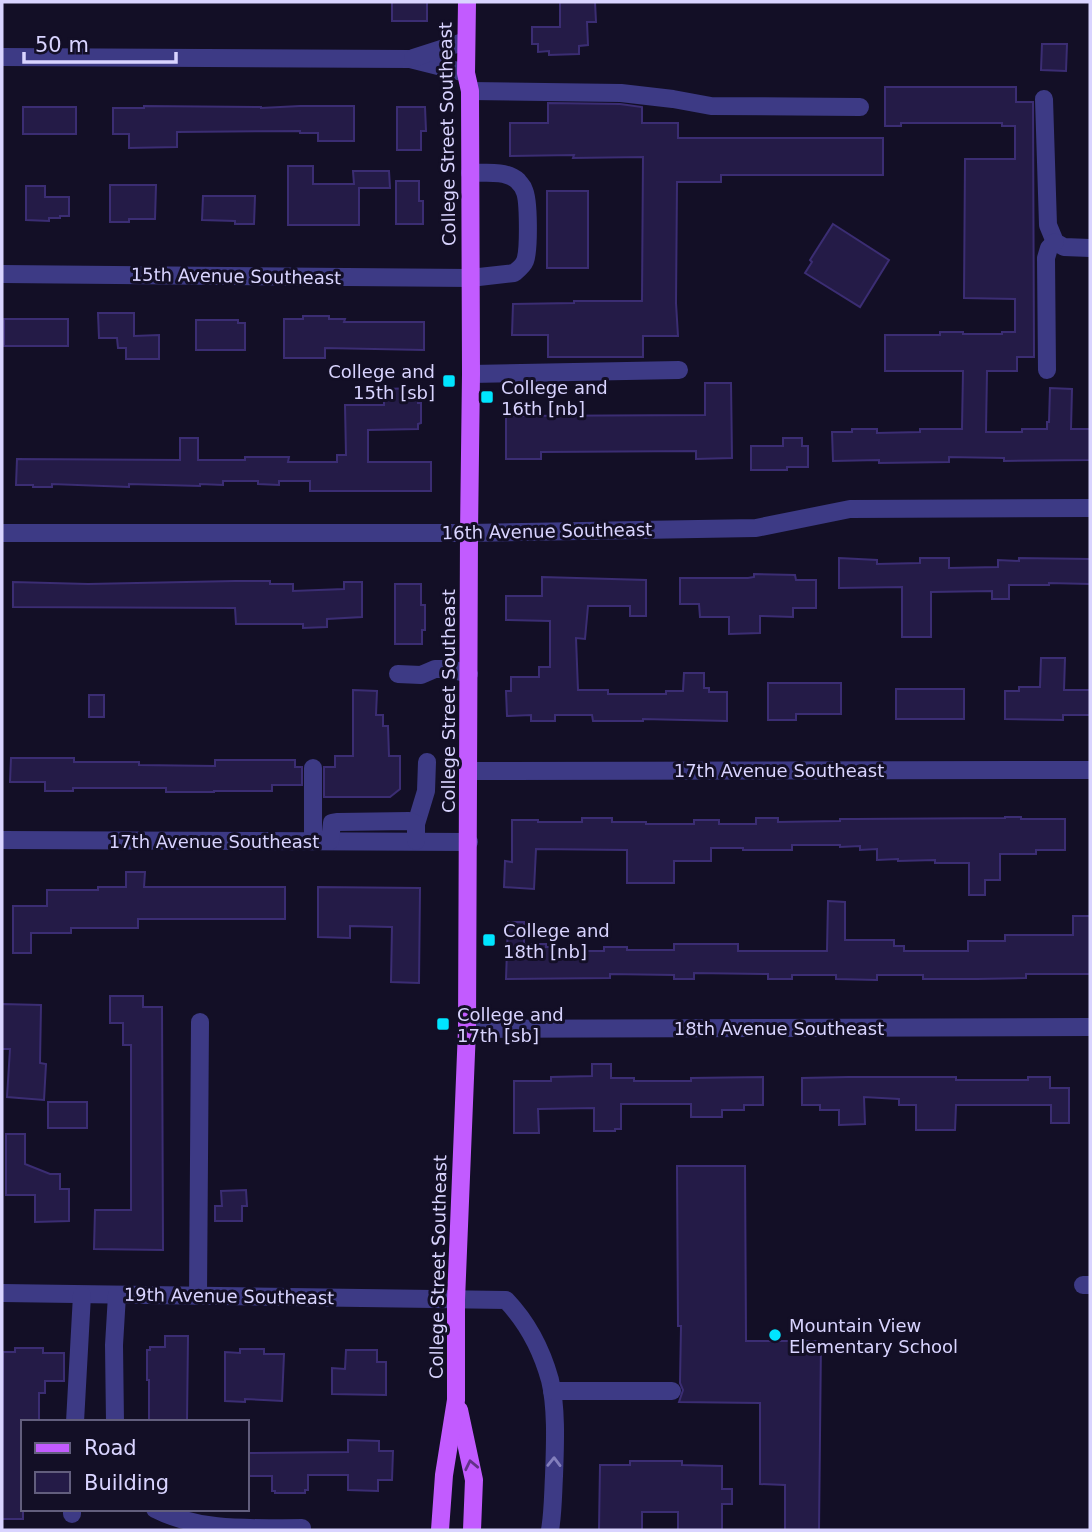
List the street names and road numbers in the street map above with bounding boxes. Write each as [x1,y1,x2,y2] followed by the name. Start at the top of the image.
[435,22,459,246] street label: College Street Southeast
[131,264,341,288] street label: 15th Avenue Southeast
[442,519,652,543] street label: 16th Avenue Southeast
[438,589,459,813] street label: College Street Southeast
[674,760,884,781] street label: 17th Avenue Southeast
[109,831,319,852] street label: 17th Avenue Southeast
[674,1018,884,1039] street label: 18th Avenue Southeast
[426,1155,450,1379] street label: College Street Southeast
[124,1284,334,1308] street label: 19th Avenue Southeast

